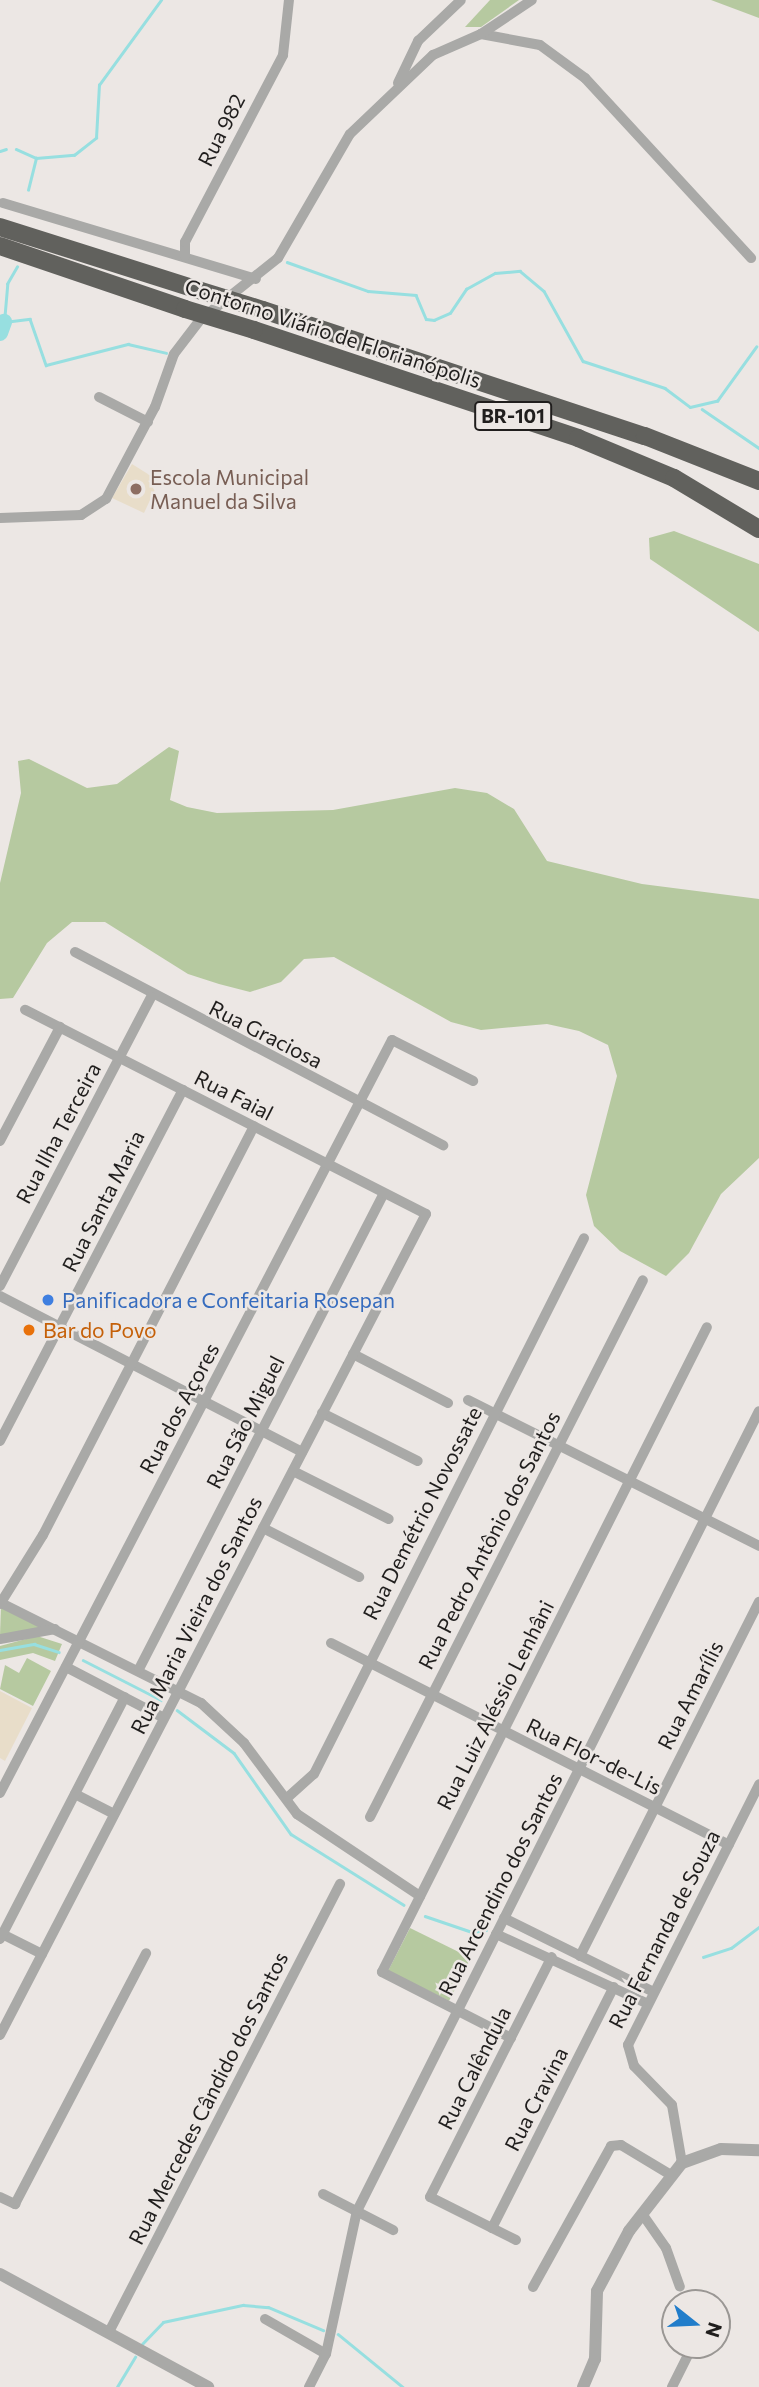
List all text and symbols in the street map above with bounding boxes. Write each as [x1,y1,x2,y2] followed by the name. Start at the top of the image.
[192,90,250,170] street label: Rua 982
[182,273,484,393] street label: Contorno Viário de Florianópolis
[473,400,553,432] road number: BR-101
[150,464,309,514] place label: Escola Municipal Manuel da Silva
[128,481,144,497] marker: Escola Municipal Manuel da Silva
[205,995,327,1073] street label: Rua Graciosa
[10,1058,106,1208] street label: Rua Ilha Terceira
[190,1064,278,1126] street label: Rua Faial
[57,1126,149,1276] street label: Rua Santa Maria
[62,1287,395,1313] place label: Panificadora e Confeitaria Rosepan
[40,1292,56,1308] marker: Panificadora e Confeitaria Rosepan
[43,1317,157,1343] place label: Bar do Povo
[21,1322,37,1338] marker: Bar do Povo
[134,1338,224,1478] street label: Rua dos Açores
[201,1351,289,1493] street label: Rua São Miguel
[357,1402,487,1624] street label: Rua Demétrio Novossate
[413,1407,565,1673] street label: Rua Pedro Antônio dos Santos
[125,1492,267,1738] street label: Rua Maria Vieira dos Santos
[431,1596,559,1814] street label: Rua Luiz Aléssio Lenhâni
[652,1636,728,1754] street label: Rua Amarílis
[522,1712,666,1800] street label: Rua Flor-de-Lis
[433,1768,567,2000] street label: Rua Arcendino dos Santos
[603,1826,725,2032] street label: Rua Fernanda de Souza
[123,1947,293,2249] street label: Rua Mercedes Cândido dos Santos
[432,2002,516,2134] street label: Rua Calêndula
[499,2043,573,2155] street label: Rua Cravina
[661,2289,731,2359] north arrow
[701,2320,728,2340] text: N

